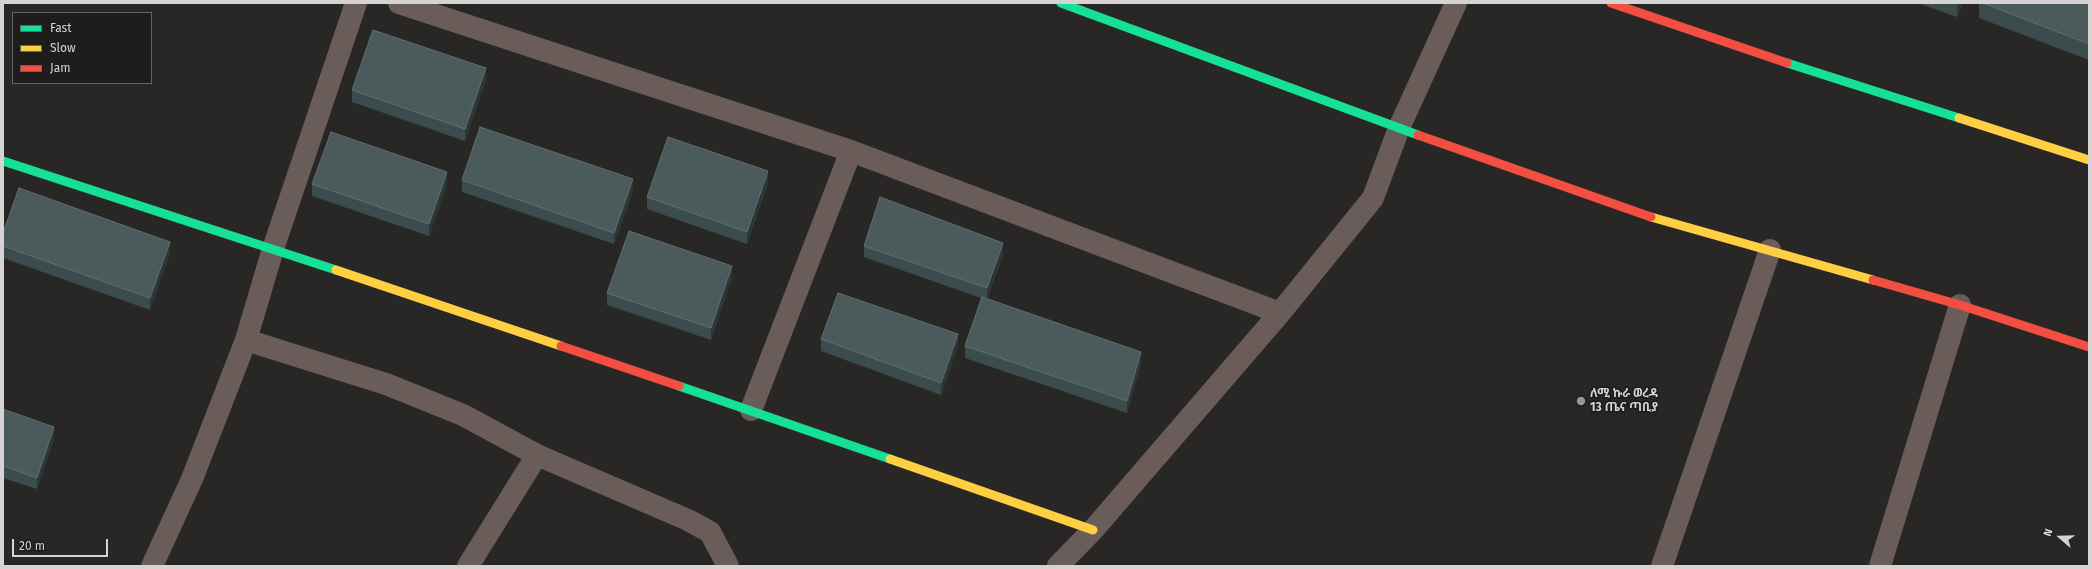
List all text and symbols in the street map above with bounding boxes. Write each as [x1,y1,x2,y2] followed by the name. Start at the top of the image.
[12,12,152,84] legend
[50,21,72,35] text: Fast
[50,41,76,55] text: Slow
[50,61,70,75] text: Jam
[1590,387,1658,415] place label: ለሚ ኩራ ወረዳ 13 ጤና ጣቢያ
[1575,395,1587,407] marker: ለሚ ኩራ ወረዳ 13 ጤና ጣቢያ
[2040,517,2080,557] north arrow
[2041,527,2056,538] text: N
[14,531,110,557] scale bar
[19,539,45,553] text: 20 m

